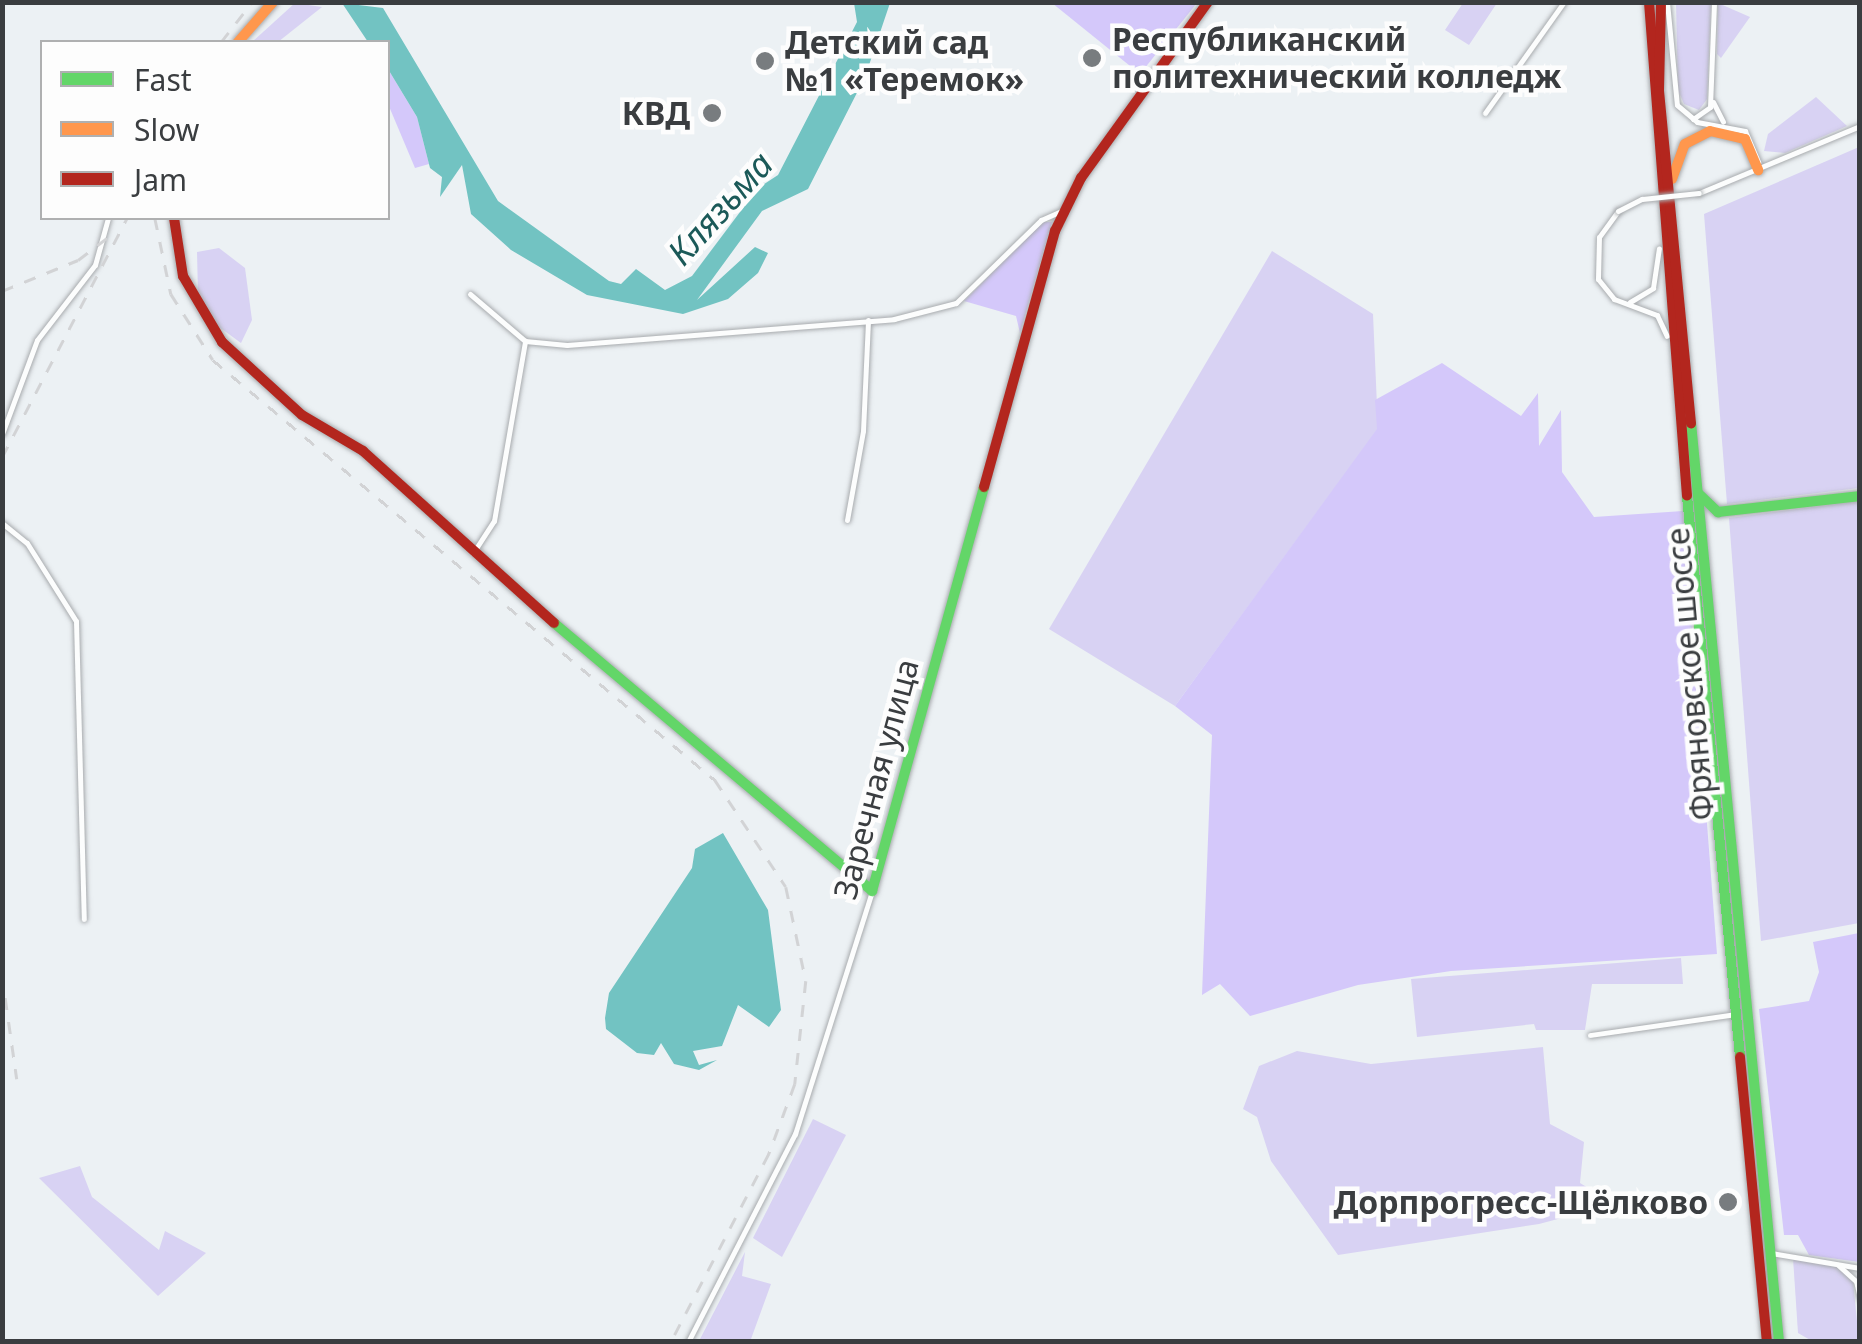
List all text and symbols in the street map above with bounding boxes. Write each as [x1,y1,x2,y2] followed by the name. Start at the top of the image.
[1112,21,1561,96] place label: Республиканский политехнический колледж
[785,24,1024,99] place label: Детский сад №1 «Теремок»
[40,40,390,220] legend
[1081,47,1103,69] marker: Республиканский политехнический колледж
[754,50,776,72] marker: Детский сад №1 «Теремок»
[134,59,192,100] text: Fast
[622,94,690,132] place label: КВД
[699,100,725,126] marker: КВД
[134,109,199,150] text: Slow
[659,143,781,273] water label: Клязьма
[134,159,187,200] text: Jam
[1658,526,1722,822] street label: Фряновское шоссе
[826,655,926,903] street label: Заречная улица
[1333,1183,1708,1221] place label: Дорпрогресс-Щёлково
[1717,1191,1739,1213] marker: Дорпрогресс-Щёлково

